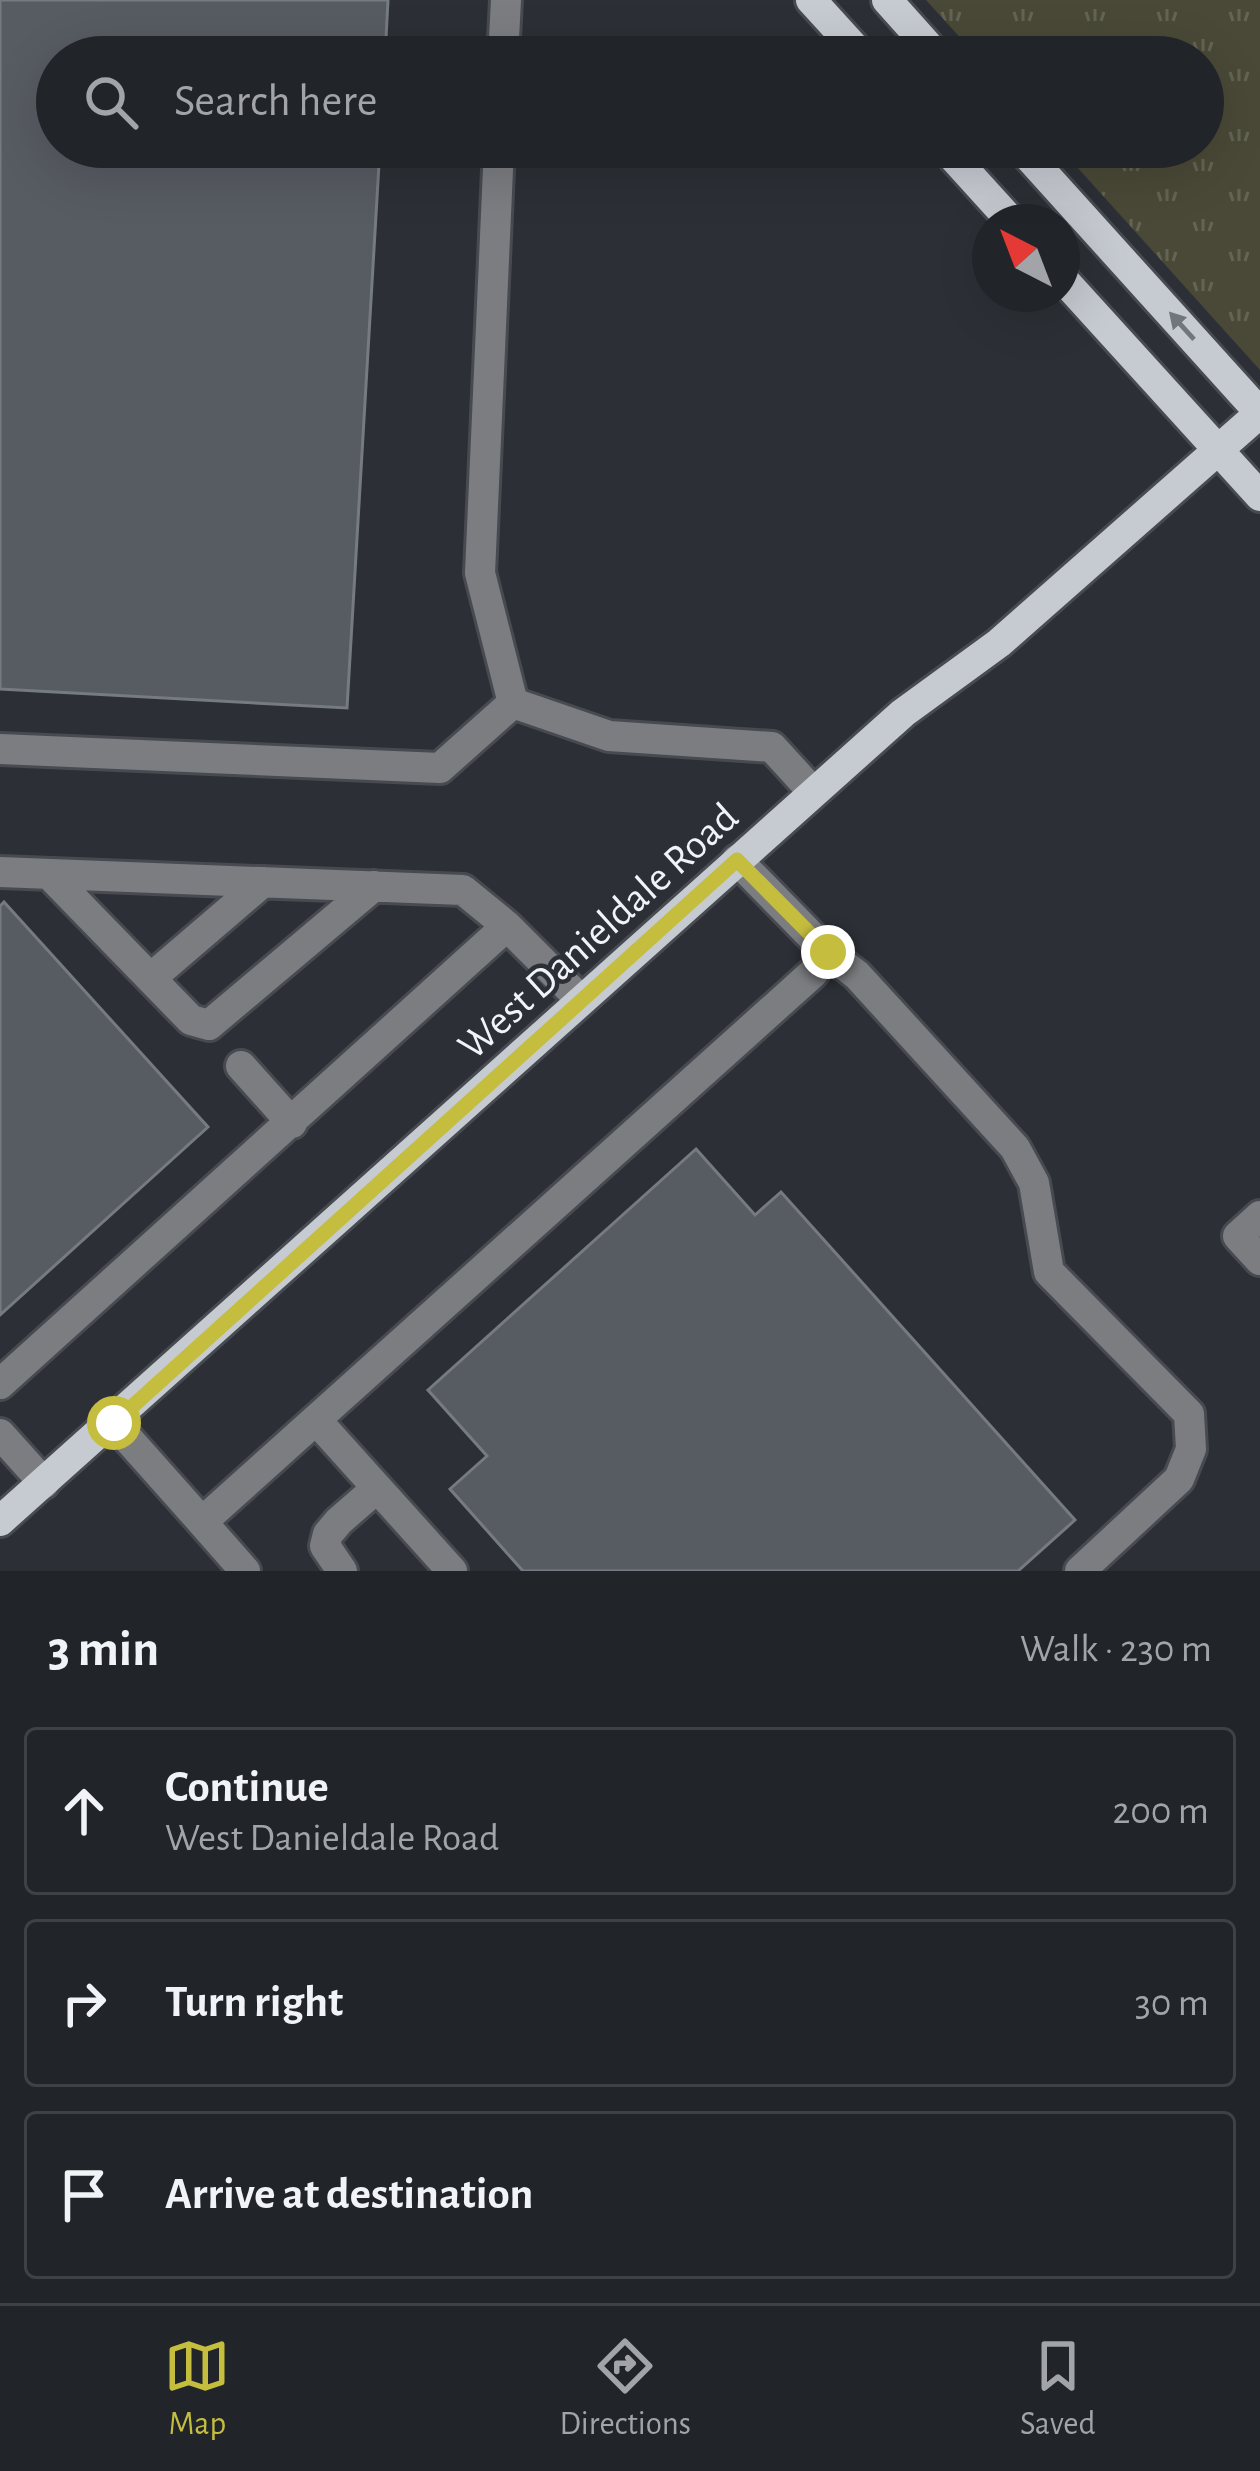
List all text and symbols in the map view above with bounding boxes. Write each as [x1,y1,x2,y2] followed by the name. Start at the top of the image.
[36,36,1224,168] search box
[78,69,144,135] icon: search
[174,79,377,124] text: Search here
[972,204,1080,312] north arrow
[1168,312,1195,341] one-way arrow
[451,795,746,1068] street label: West Danieldale Road
[801,925,855,979] route end
[87,1396,141,1450] route start
[48,1624,159,1675] text: 3 min
[1020,1630,1212,1669] text: Walk · 230 m
[165,1765,329,1810] text: Continue
[51,1778,117,1844] icon: ahead
[1112,1792,1209,1831] text: 200 m
[165,1819,499,1858] text: West Danieldale Road
[51,1970,117,2036] icon: right
[165,1980,343,2025] text: Turn right
[1135,1984,1209,2023] text: 30 m
[51,2162,117,2228] icon: arrive
[165,2172,533,2217] text: Arrive at destination
[164,2333,230,2445] tab: Map
[559,2333,691,2445] tab: Directions
[1020,2333,1095,2445] tab: Saved

